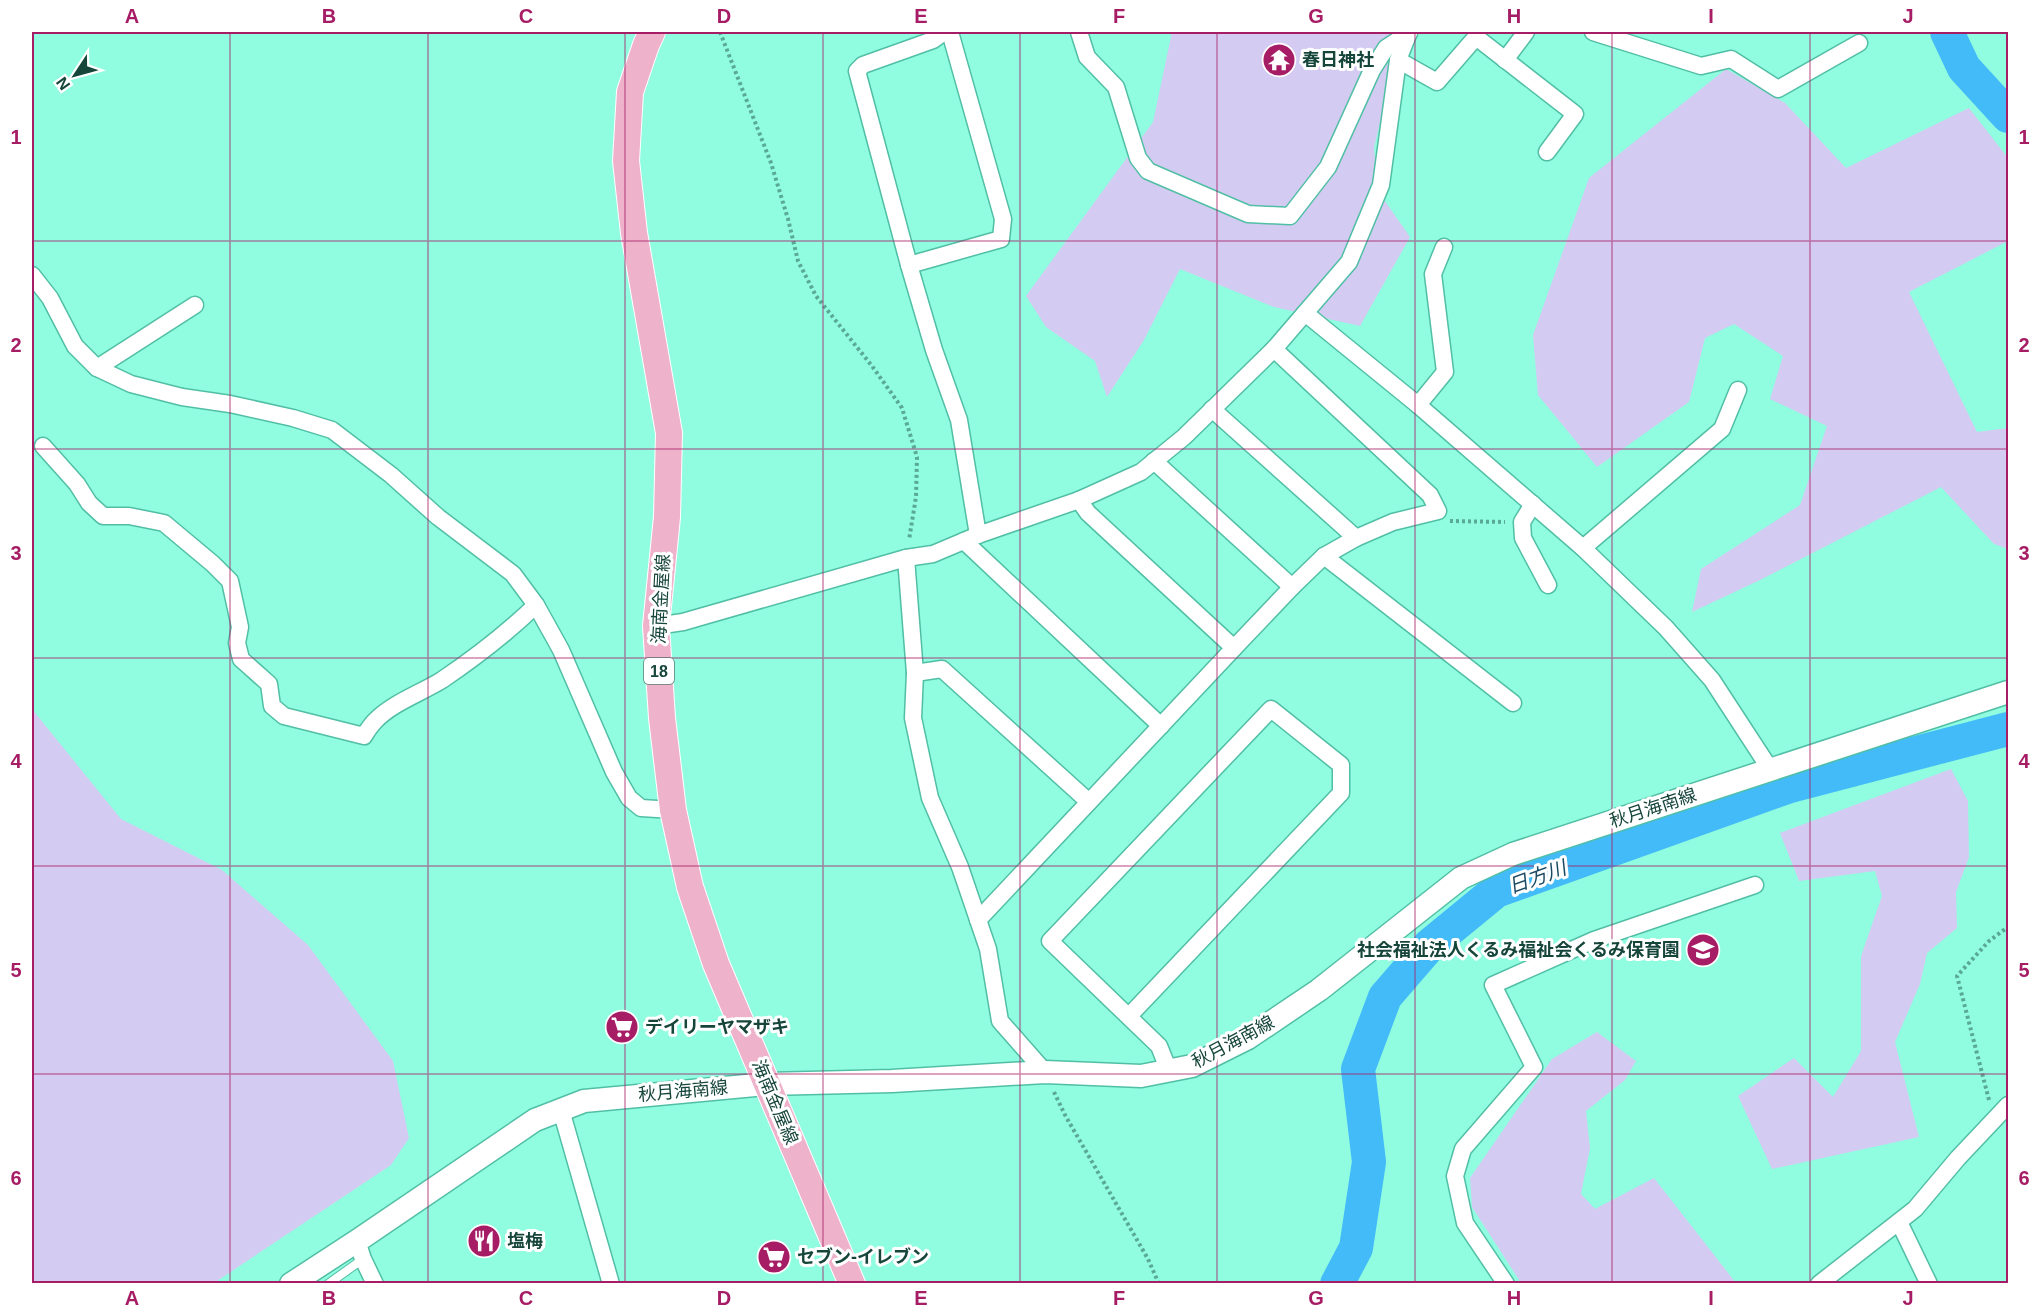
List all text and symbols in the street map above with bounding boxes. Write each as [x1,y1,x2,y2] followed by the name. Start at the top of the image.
[125,5,139,27] text: A
[322,5,336,27] text: B
[519,5,533,27] text: C
[717,5,731,27] text: D
[914,5,928,27] text: E
[1113,5,1125,27] text: F
[1308,5,1324,27] text: G
[1507,5,1521,27] text: H
[1708,5,1714,27] text: I
[1902,5,1914,27] text: J
[1261,42,1297,78] temple icon: 春日神社
[45,45,105,105] north arrow
[1302,50,1374,70] place label: 春日神社
[53,74,74,93] text: N
[10,126,22,148] text: 1
[2018,126,2030,148] text: 1
[10,334,22,356] text: 2
[2018,334,2030,356] text: 2
[10,542,22,564] text: 3
[2018,542,2030,564] text: 3
[649,554,673,644] street label: 海南金屋線
[644,658,674,684] road number: 18
[10,750,22,772] text: 4
[2018,750,2030,772] text: 4
[1607,785,1699,831] street label: 秋月海南線
[1505,856,1571,898] water label: 日方川
[1685,932,1721,968] school or university icon: 社会福祉法人くるみ福祉会くるみ保育園
[1357,940,1680,960] place label: 社会福祉法人くるみ福祉会くるみ保育園
[10,959,22,981] text: 5
[2018,959,2030,981] text: 5
[604,1009,640,1045] supermarket icon: デイリーヤマザキ
[1189,1012,1277,1072] street label: 秋月海南線
[645,1017,789,1037] place label: デイリーヤマザキ
[748,1057,802,1147] street label: 海南金屋線
[637,1077,729,1105] street label: 秋月海南線
[10,1167,22,1189] text: 6
[2018,1167,2030,1189] text: 6
[466,1223,502,1259] restaurant icon: 塩梅
[507,1231,543,1251] place label: 塩梅
[756,1239,792,1275] supermarket icon: セブン-イレブン
[797,1247,929,1267] place label: セブン-イレブン
[125,1287,139,1309] text: A
[322,1287,336,1309] text: B
[519,1287,533,1309] text: C
[717,1287,731,1309] text: D
[914,1287,928,1309] text: E
[1113,1287,1125,1309] text: F
[1308,1287,1324,1309] text: G
[1507,1287,1521,1309] text: H
[1708,1287,1714,1309] text: I
[1902,1287,1914,1309] text: J

